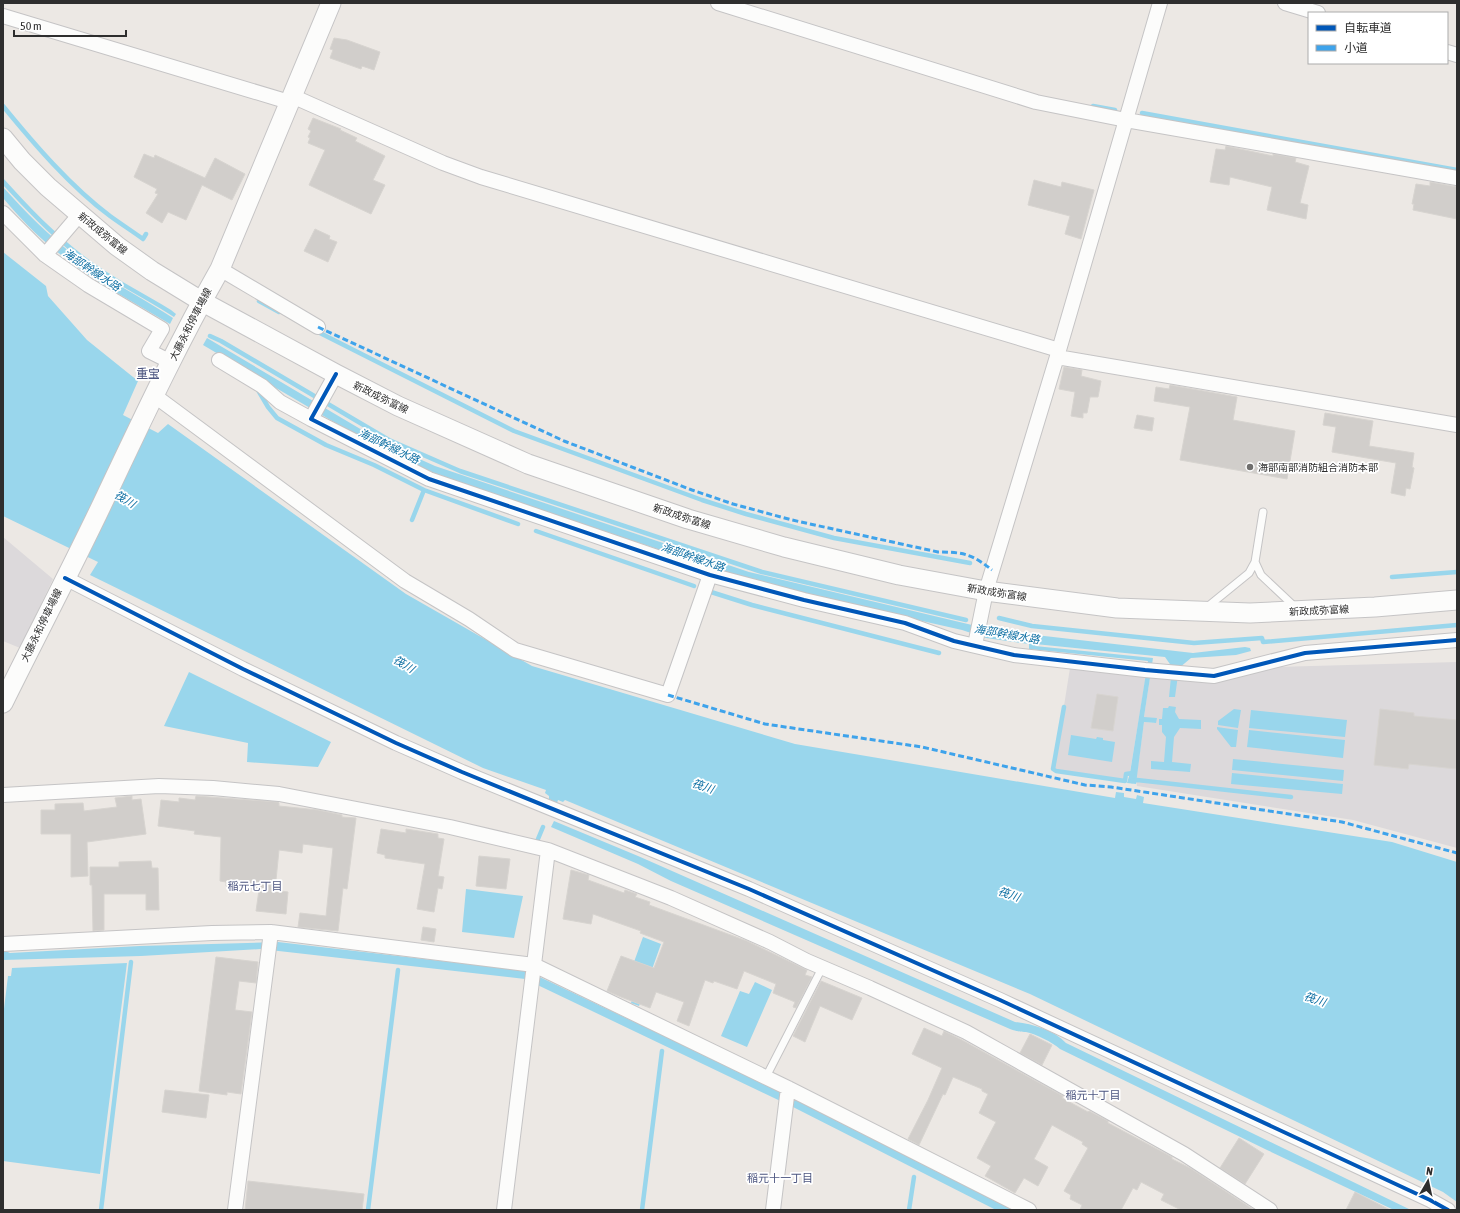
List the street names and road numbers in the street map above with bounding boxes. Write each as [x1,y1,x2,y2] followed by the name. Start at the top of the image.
[76,210,129,257] street label: 新政成弥富線
[167,286,214,362] street label: 大藤永和停車場線
[351,379,410,416] street label: 新政成弥富線
[652,502,712,531] street label: 新政成弥富線
[966,582,1027,603] street label: 新政成弥富線
[19,587,64,664] street label: 大藤永和停車場線
[1289,603,1349,618] street label: 新政成弥富線

